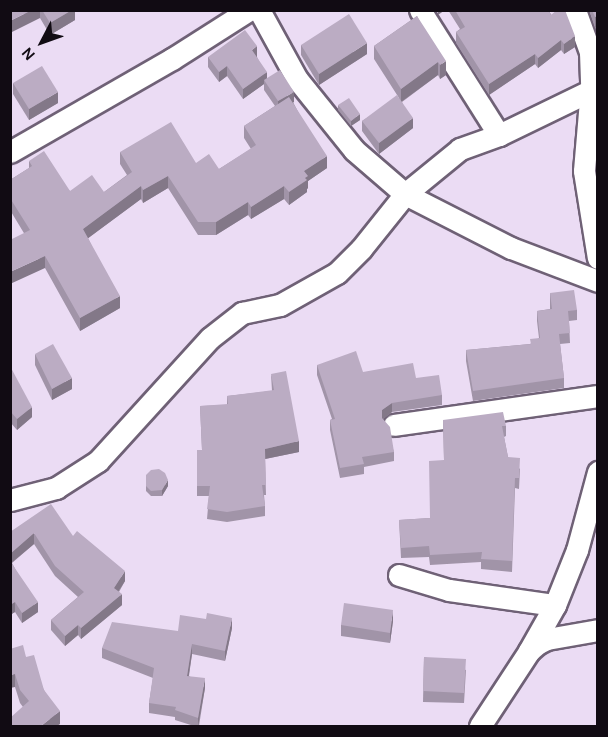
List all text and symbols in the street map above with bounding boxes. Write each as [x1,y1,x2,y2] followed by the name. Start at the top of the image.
[12,12,72,72] north arrow
[17,44,39,65] text: N

